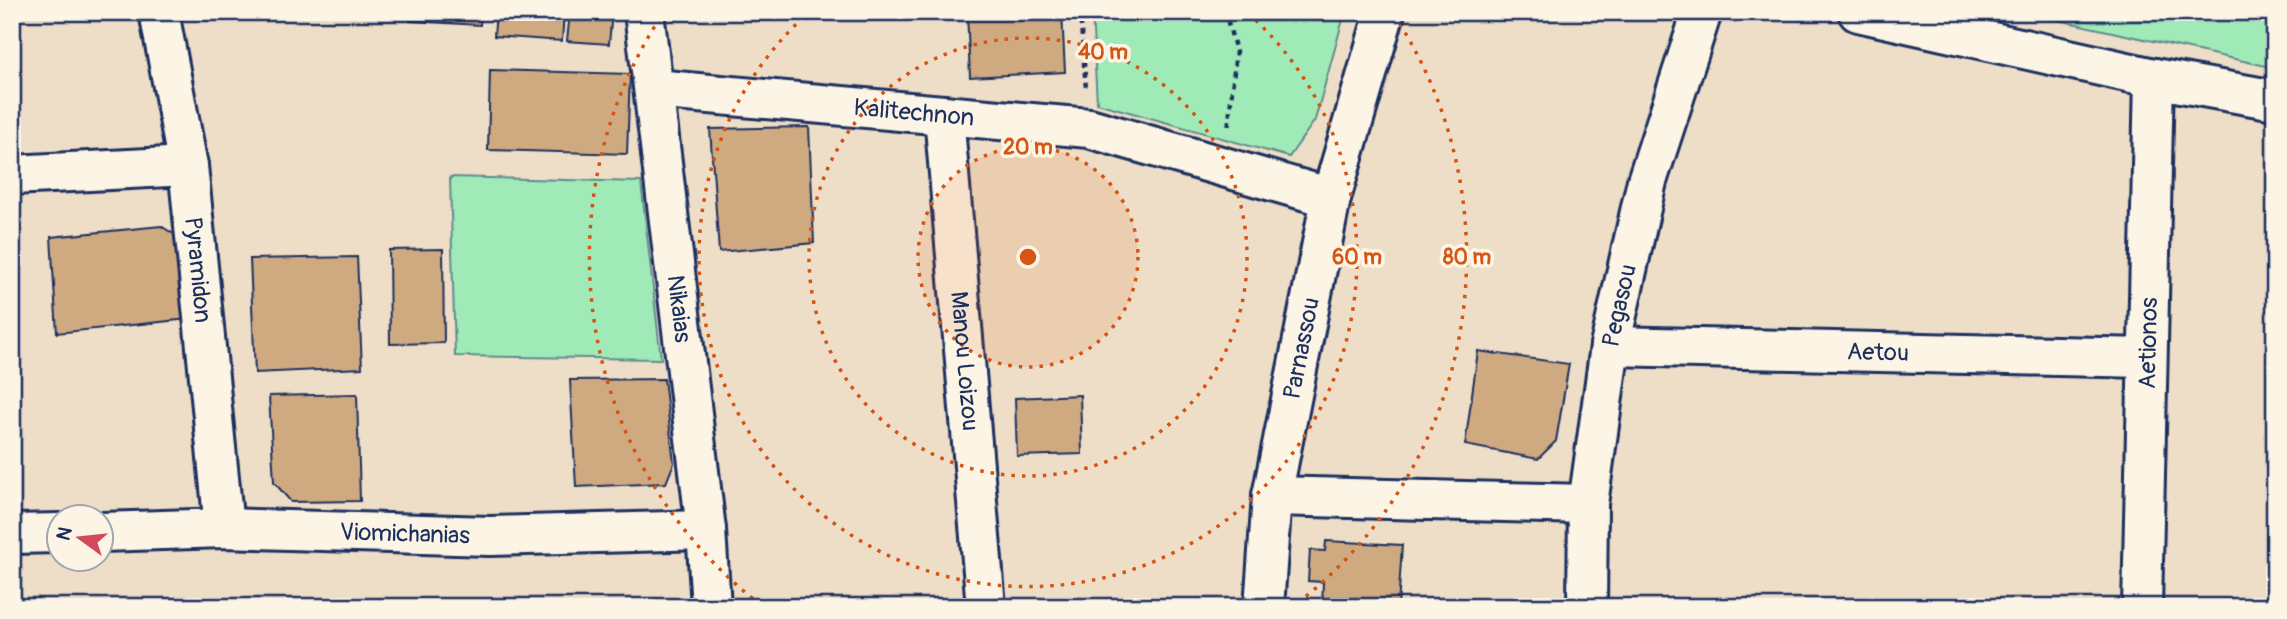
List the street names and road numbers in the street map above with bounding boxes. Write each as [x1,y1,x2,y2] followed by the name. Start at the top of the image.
[852,92,976,132] street label: Kalitechnon
[179,215,218,324] street label: Pyramidon
[1596,261,1642,350] street label: Pegasou
[661,273,698,345] street label: Nikaias
[945,290,985,432] street label: Manou Loizou
[1277,295,1326,402] street label: Parnassou
[2132,297,2164,389] street label: Aetionos
[1847,337,1909,367] street label: Aetou
[339,517,471,550] street label: Viomichanias

